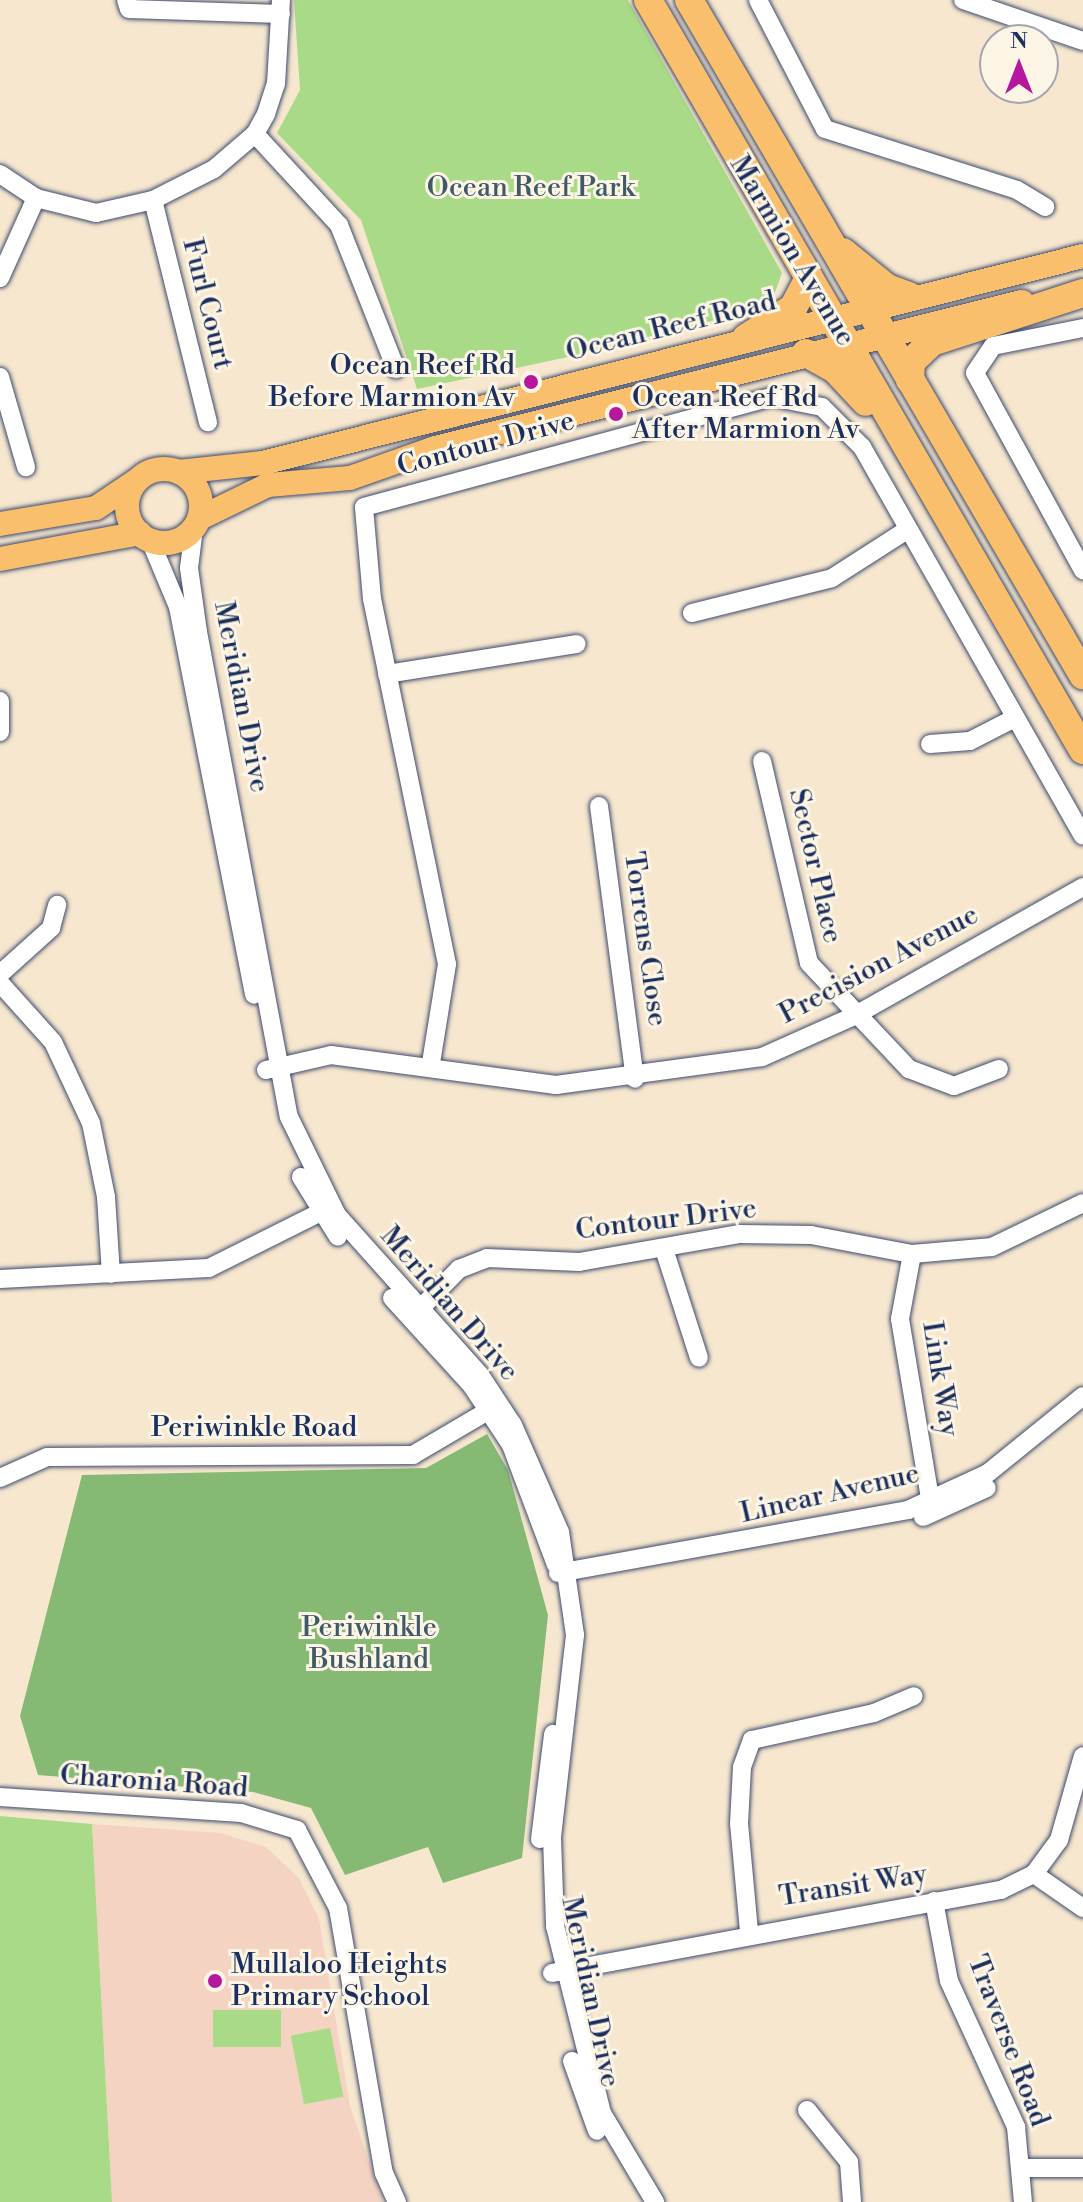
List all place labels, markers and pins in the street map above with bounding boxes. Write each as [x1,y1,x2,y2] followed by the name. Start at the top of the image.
[269,349,515,415] place label: Ocean Reef Rd Before Marmion Av
[522,373,540,391] marker: Ocean Reef Rd Before Marmion Av
[632,381,859,447] place label: Ocean Reef Rd After Marmion Av
[607,405,625,423] marker: Ocean Reef Rd After Marmion Av
[231,1948,447,2014] place label: Mullaloo Heights Primary School
[206,1972,224,1990] marker: Mullaloo Heights Primary School

